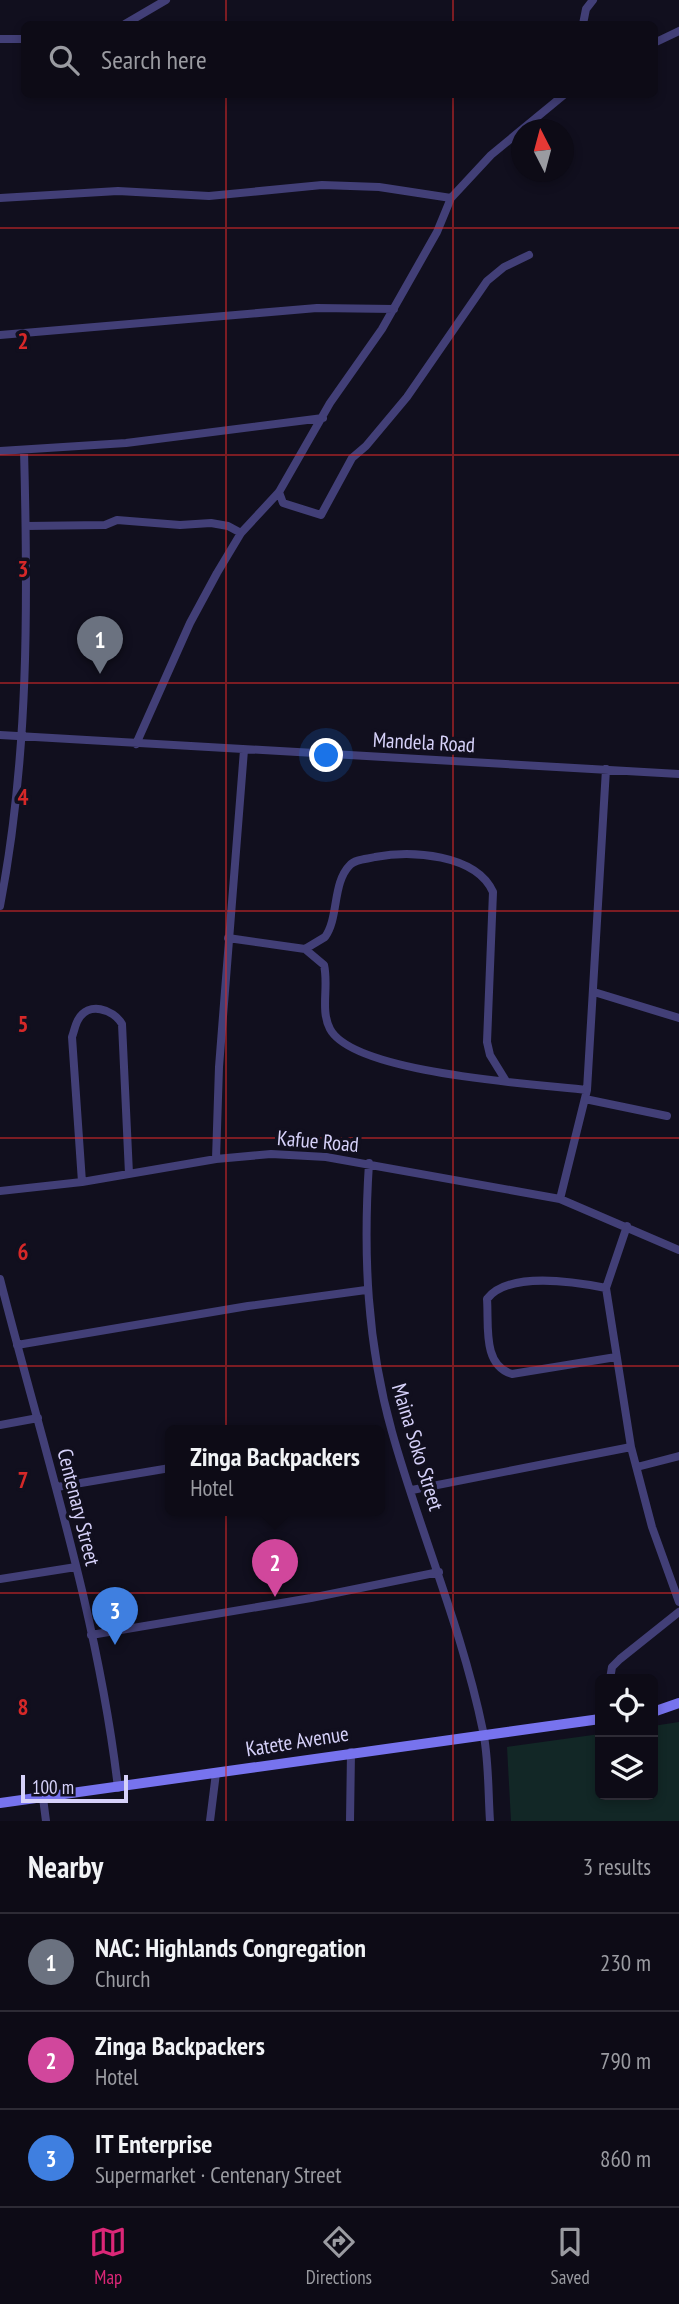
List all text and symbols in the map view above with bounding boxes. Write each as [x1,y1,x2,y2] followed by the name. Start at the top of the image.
[21,21,658,98] search box
[45,41,83,79] icon: search
[101,43,207,76] text: Search here
[511,119,574,182] north arrow
[18,326,29,355] text: 2
[18,554,29,583] text: 3
[77,616,123,674] pin: 1
[372,726,476,758] street label: Mandela Road
[309,738,343,772] your location
[18,782,29,811] text: 4
[18,1009,29,1038] text: 5
[276,1124,360,1158] street label: Kafue Road
[18,1237,29,1266] text: 6
[386,1380,450,1514] street label: Maina Soko Street
[165,1425,385,1516] popup
[190,1440,360,1473] text: Zinga Backpackers
[51,1446,107,1569] street label: Centenary Street
[18,1465,29,1494] text: 7
[190,1473,233,1502] text: Hotel
[252,1539,298,1597] pin: 2
[92,1587,138,1645] pin: 3
[595,1674,658,1800] map controls
[595,1674,658,1737] button: locate
[18,1692,29,1721] text: 8
[244,1720,350,1762] street label: Katete Avenue
[595,1737,658,1800] button: layers
[21,1772,128,1804] scale bar
[32,1775,74,1799] text: 100 m
[28,1847,103,1886] text: Nearby
[583,1852,651,1881] text: 3 results
[95,1931,366,1964] text: NAC: Highlands Congregation
[46,1948,57,1977] text: 1
[600,1948,651,1977] text: 230 m
[95,1964,150,1993] text: Church
[95,2029,265,2062] text: Zinga Backpackers
[46,2046,57,2075] text: 2
[600,2046,651,2075] text: 790 m
[95,2062,138,2091] text: Hotel
[95,2127,212,2160] text: IT Enterprise
[46,2144,57,2173] text: 3
[600,2144,651,2173] text: 860 m
[95,2160,341,2189] text: Supermarket · Centenary Street
[89,2223,127,2289] tab: Map
[306,2223,372,2289] tab: Directions
[551,2223,590,2289] tab: Saved

